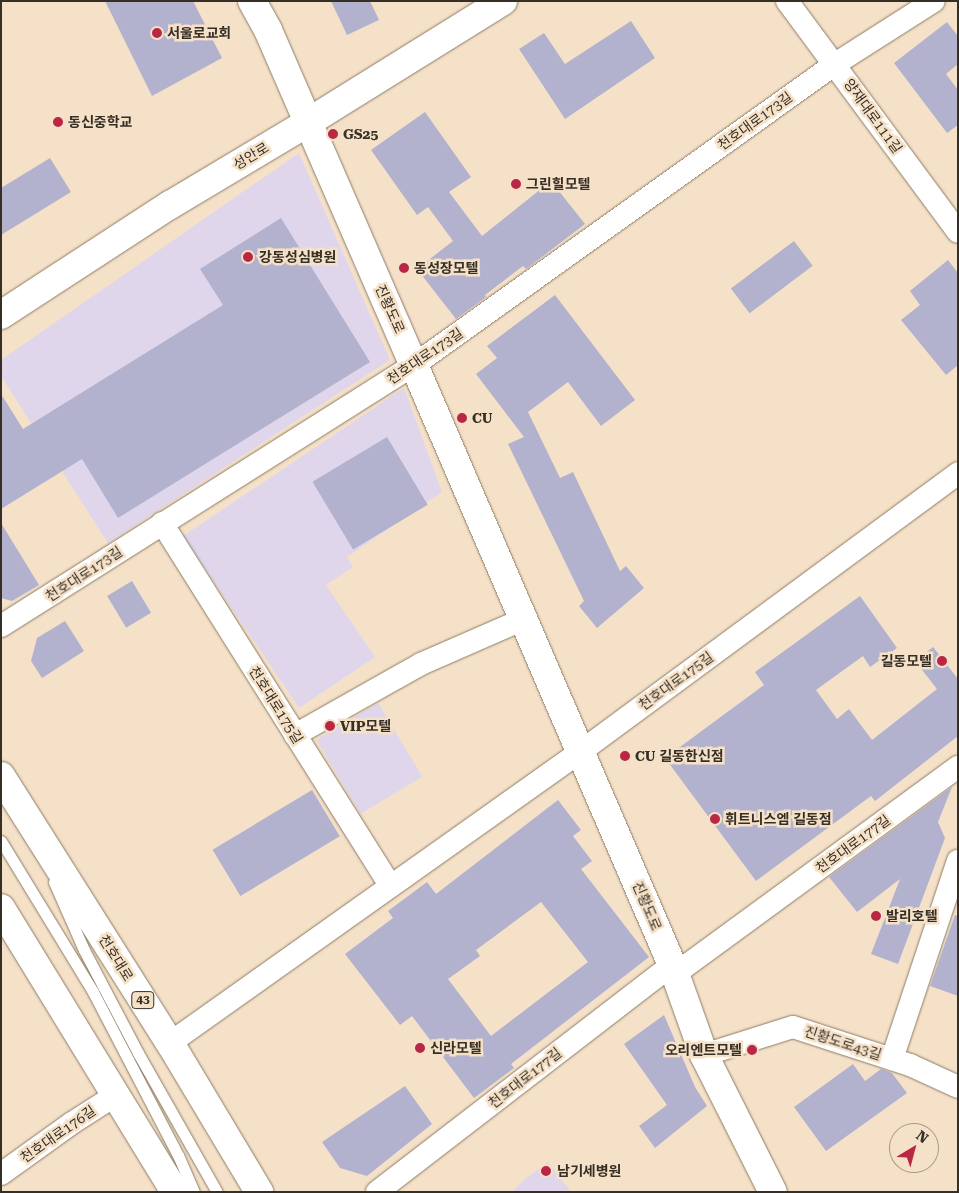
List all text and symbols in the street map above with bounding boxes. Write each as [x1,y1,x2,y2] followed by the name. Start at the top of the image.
[167,25,231,41] place label: 서울로교회
[151,27,163,39] marker: 서울로교회
[840,75,906,157] street label: 양재대로111길
[714,88,796,154] street label: 천호대로173길
[68,114,132,130] place label: 동신중학교
[52,116,64,128] marker: 동신중학교
[343,126,378,142] place label: GS25
[327,128,339,140] marker: GS25
[230,139,272,173] street label: 성안로
[526,176,590,192] place label: 그린힐모텔
[510,178,522,190] marker: 그린힐모텔
[259,249,336,265] place label: 강동성심병원
[241,250,255,264] marker: 강동성심병원
[414,260,478,276] place label: 동성장모텔
[398,262,410,274] marker: 동성장모텔
[372,282,408,336] street label: 진황도로
[384,324,466,388] street label: 천호대로173길
[472,410,493,426] place label: CU
[456,412,468,424] marker: CU
[43,543,125,605] street label: 천호대로173길
[635,648,717,714] street label: 천호대로175길
[880,653,932,669] place label: 길동모텔
[936,655,948,667] marker: 길동모텔
[246,663,306,747] street label: 천호대로175길
[340,718,391,734] place label: VIP모텔
[324,720,336,732] marker: VIP모텔
[635,748,724,764] place label: CU 길동한신점
[619,750,631,762] marker: CU 길동한신점
[725,811,832,827] place label: 휘트니스엠 길동점
[812,811,894,877] street label: 천호대로177길
[709,813,721,825] marker: 휘트니스엠 길동점
[629,879,665,933] street label: 진황도로
[886,908,938,924] place label: 발리호텔
[870,910,882,922] marker: 발리호텔
[95,932,137,984] street label: 천호대로
[130,990,156,1010] road number: 43
[802,1023,884,1063] street label: 진황도로43길
[430,1040,482,1056] place label: 신라모텔
[414,1042,426,1054] marker: 신라모텔
[665,1042,742,1058] place label: 오리엔트모텔
[485,1044,565,1112] street label: 천호대로177길
[746,1044,758,1056] marker: 오리엔트모텔
[17,1102,99,1166] street label: 천호대로176길
[889,1123,939,1173] north arrow
[913,1127,932,1146] text: N
[557,1163,621,1179] place label: 남기세병원
[539,1164,553,1178] marker: 남기세병원

